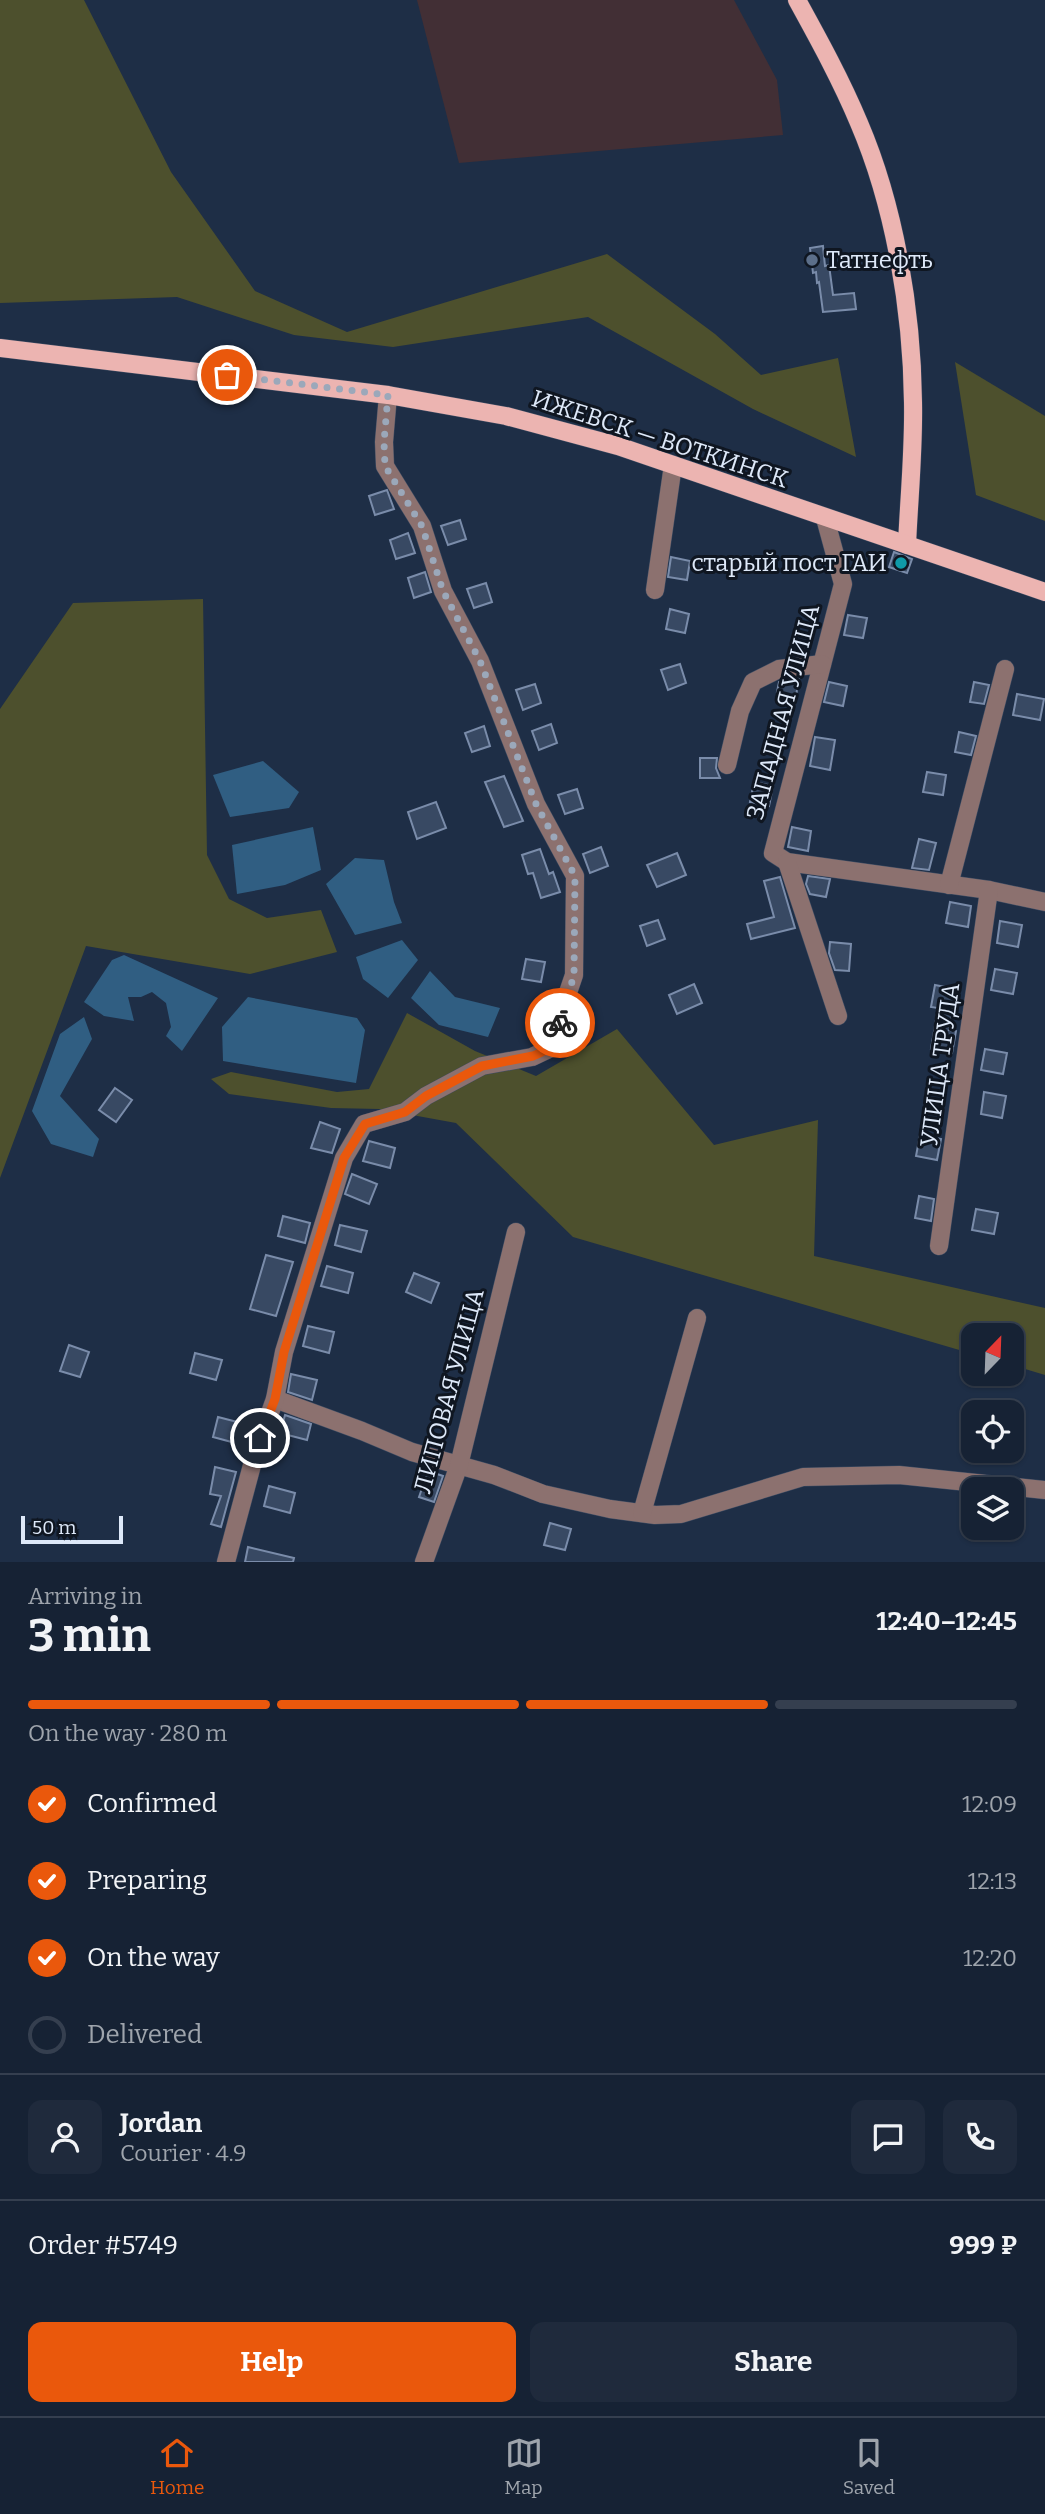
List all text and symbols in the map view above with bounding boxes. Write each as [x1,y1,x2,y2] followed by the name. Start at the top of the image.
[826,246,933,274] place label: Татнефть
[804,252,820,268] marker: Татнефть
[197,345,257,405] pin
[208,356,246,394] icon: bag
[528,384,792,494] street label: ИЖЕВСК — ВОТКИНСК
[692,549,887,577] place label: старый пост ГАИ
[893,555,909,571] marker: старый пост ГАИ
[741,601,825,823] street label: ЗАПАДНАЯ УЛИЦА
[915,981,965,1149] street label: УЛИЦА ТРУДА
[525,988,595,1058] courier
[541,1004,579,1042] icon: bike
[408,1286,490,1496] street label: ЛИПОВАЯ УЛИЦА
[961,1323,1024,1386] north arrow
[961,1323,1024,1540] map controls
[961,1400,1024,1463] button: locate
[230,1408,290,1468] pin
[241,1419,279,1457] icon: home
[961,1477,1024,1540] button: layers
[21,1513,122,1545] scale bar
[32,1516,76,1539] text: 50 m
[28,1582,142,1610] text: Arriving in
[876,1606,1017,1637] text: 12:40–12:45
[28,1608,151,1663] text: 3 min
[28,1719,227,1747] text: On the way · 280 m
[28,1785,66,1823] icon: check
[87,1788,217,1819] text: Confirmed
[962,1790,1017,1818] text: 12:09
[28,1862,66,1900] icon: check
[87,1865,207,1896] text: Preparing
[968,1867,1017,1895] text: 12:13
[28,1939,66,1977] icon: check
[87,1942,220,1973] text: On the way
[963,1944,1017,1972] text: 12:20
[87,2019,202,2050] text: Delivered
[28,2100,102,2174] button: person
[851,2100,925,2174] button: chat
[943,2100,1017,2174] button: phone
[120,2108,202,2139] text: Jordan
[120,2139,247,2167] text: Courier · 4.9
[28,2230,178,2261] text: Order #5749
[949,2230,1017,2261] text: 999 ₽
[28,2322,516,2402] button: Help
[530,2322,1017,2402] button: Share
[150,2434,204,2499] tab: Home
[504,2434,543,2499] tab: Map
[843,2434,895,2499] tab: Saved

